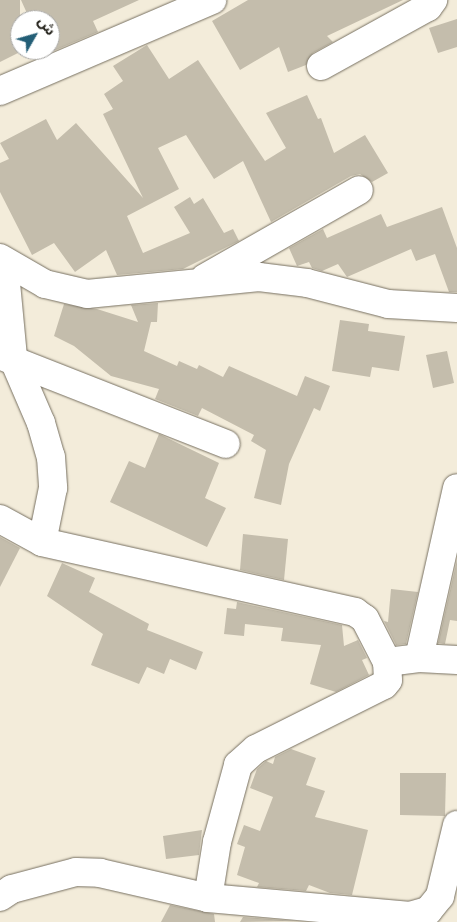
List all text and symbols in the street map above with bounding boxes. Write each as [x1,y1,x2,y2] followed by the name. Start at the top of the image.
[10,10,60,60] north arrow
[34,13,59,39] text: ش

